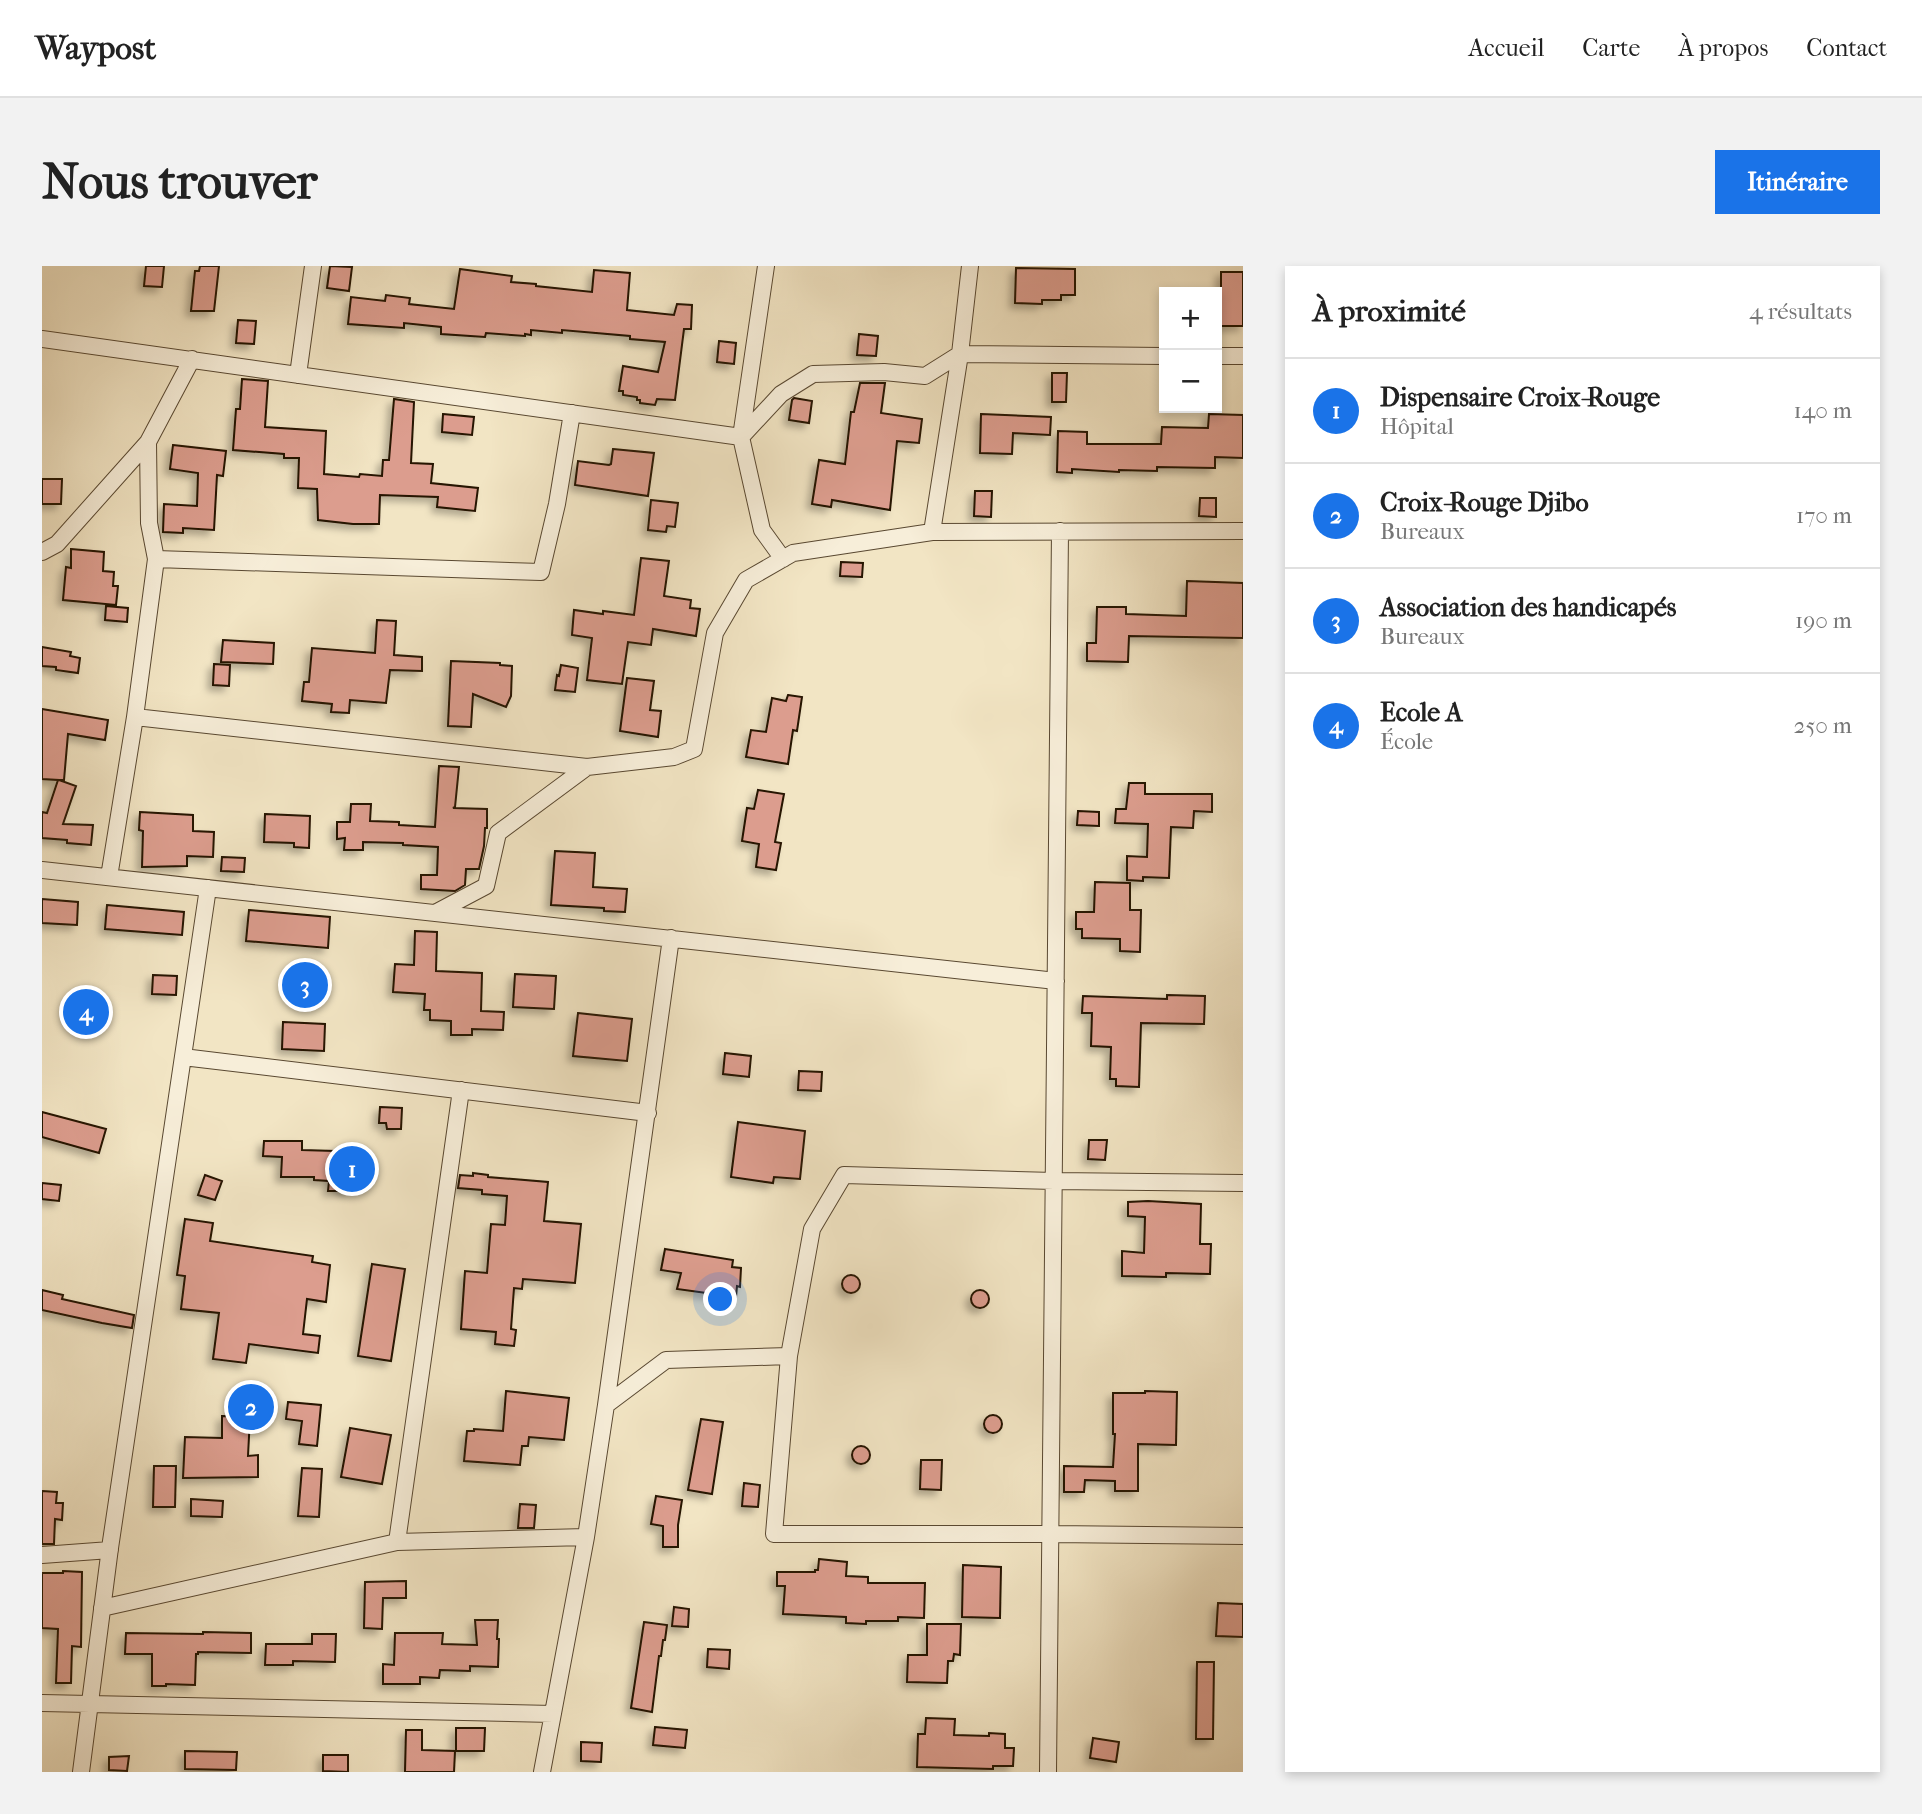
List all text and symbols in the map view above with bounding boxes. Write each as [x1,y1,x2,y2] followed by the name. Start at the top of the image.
[35,29,156,68] text: Waypost
[1469,34,1544,62] text: Accueil
[1582,34,1640,62] text: Carte
[1678,34,1768,62] text: À propos
[1806,34,1887,62] text: Contact
[1715,150,1880,214] button: Itinéraire
[42,153,317,211] text: Nous trouver
[1159,287,1222,413] map controls
[1159,287,1222,350] button: +
[1313,294,1466,329] text: À proximité
[1749,298,1852,325] text: 4 résultats
[1159,350,1222,413] button: −
[1380,382,1660,413] text: Dispensaire Croix-Rouge
[1332,397,1340,424] text: 1
[1793,397,1852,424] text: 140 m
[1380,413,1454,440] text: Hôpital
[1380,487,1589,518] text: Croix-Rouge Djibo
[1330,502,1342,529] text: 2
[1796,502,1852,529] text: 170 m
[1380,518,1465,545] text: Bureaux
[1380,592,1676,623] text: Association des handicapés
[1331,607,1341,634] text: 3
[1795,607,1852,634] text: 190 m
[1380,623,1465,650] text: Bureaux
[1380,697,1463,728] text: Ecole A
[1329,712,1343,739] text: 4
[1794,712,1852,739] text: 250 m
[1380,728,1433,755] text: École
[282,959,328,1011] pin: 3
[63,986,109,1038] pin: 4
[329,1143,375,1195] pin: 1
[703,1282,737,1316] your location
[228,1381,274,1433] pin: 2

